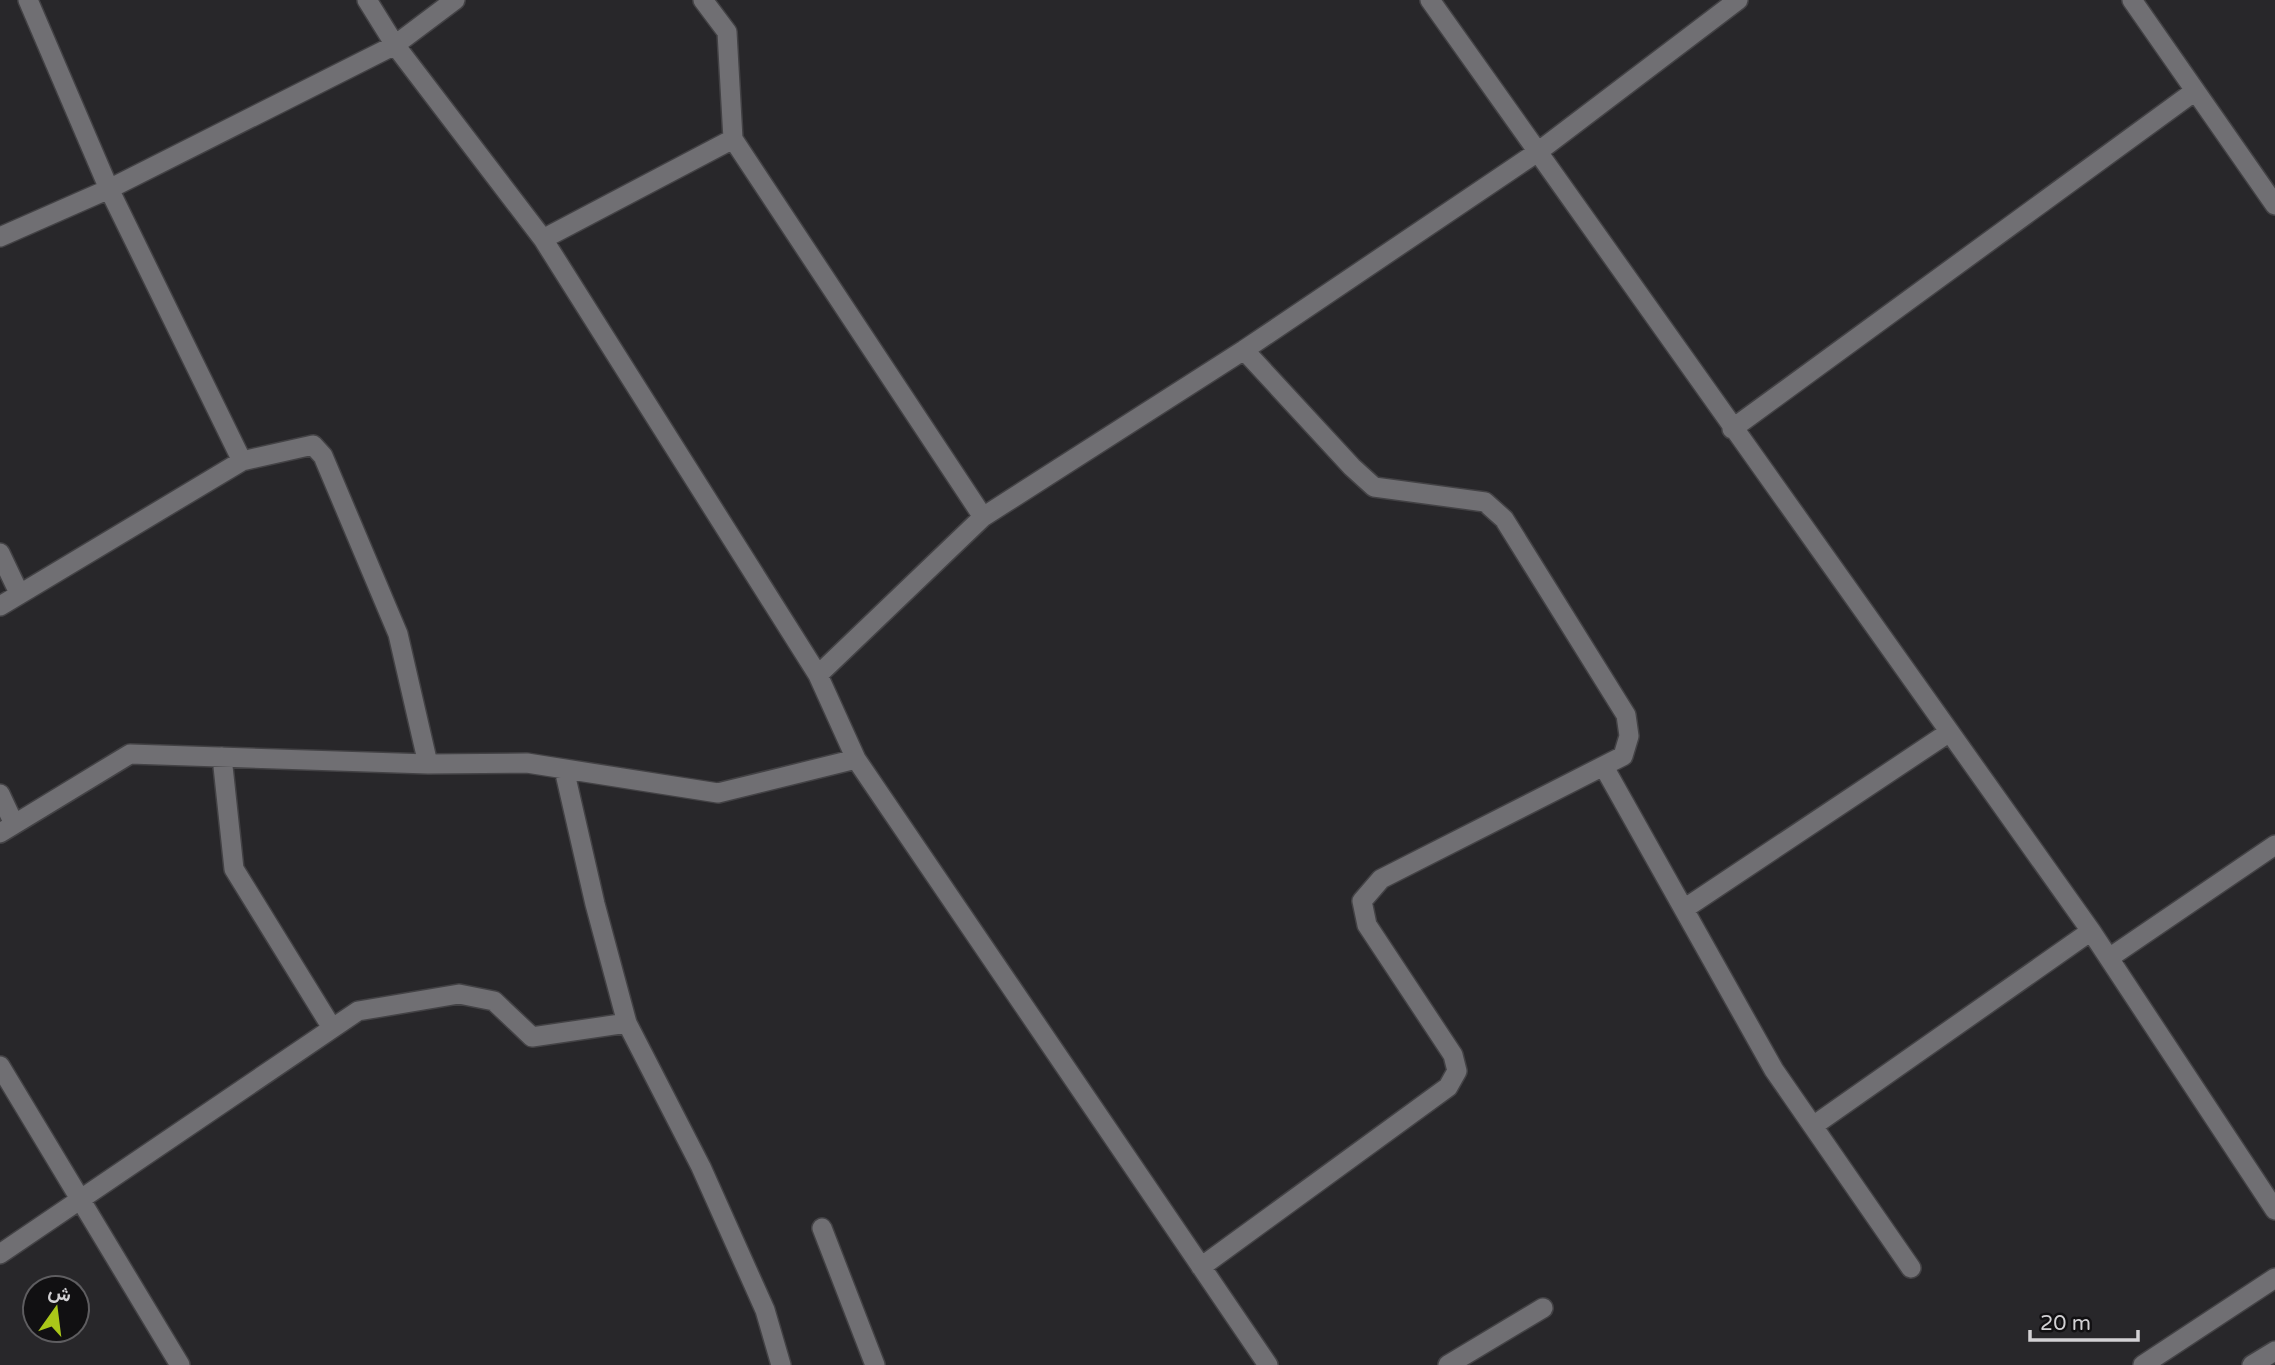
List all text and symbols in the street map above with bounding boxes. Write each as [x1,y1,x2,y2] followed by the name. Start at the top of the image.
[21,1274,91,1344] north arrow
[46,1280,74,1307] text: ش
[2030,1298,2138,1342] scale bar
[2040,1311,2091,1336] text: 20 m

